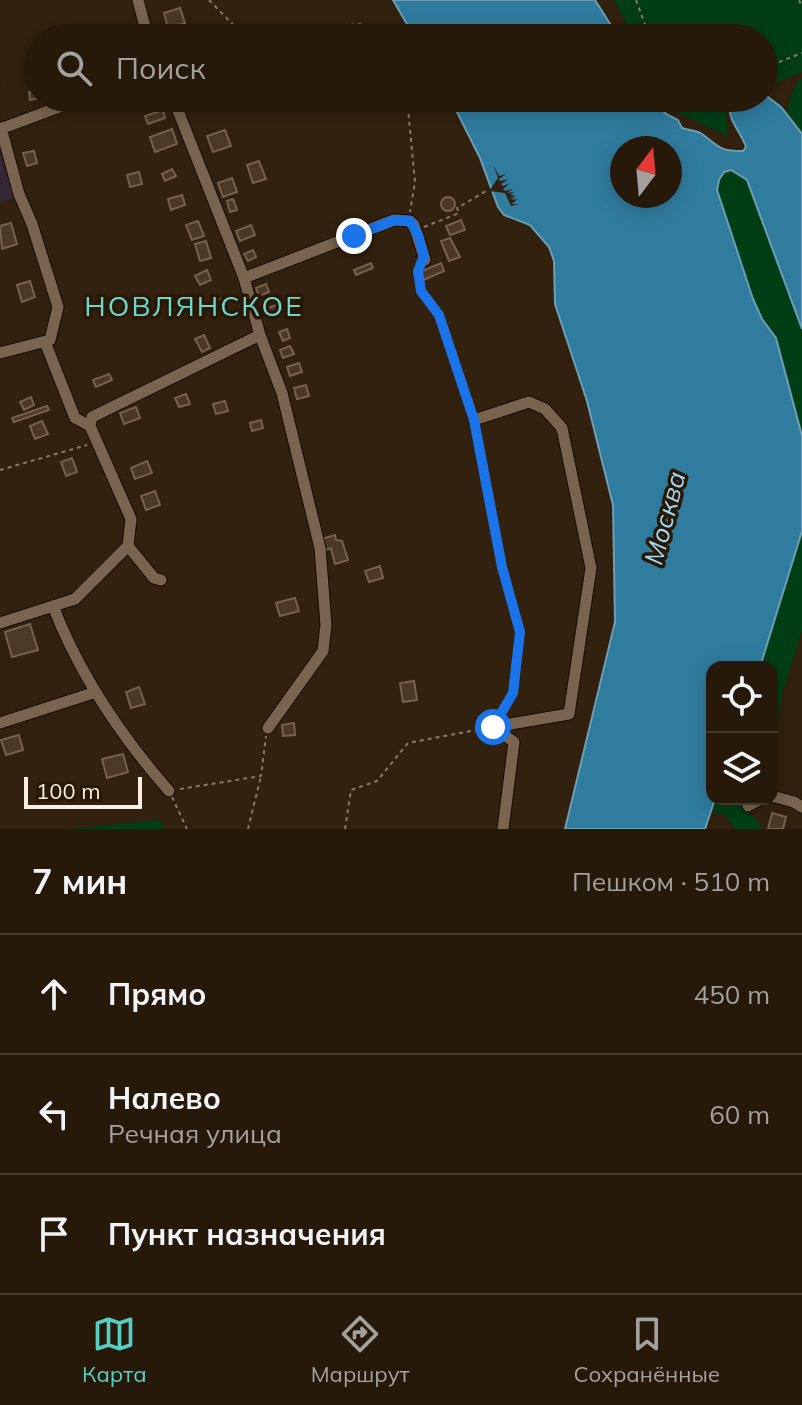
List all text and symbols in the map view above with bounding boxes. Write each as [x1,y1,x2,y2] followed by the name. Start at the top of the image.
[24,24,778,112] search box
[52,46,96,90] icon: search
[116,49,206,87] text: Поиск
[610,136,682,208] north arrow
[336,218,372,254] route end
[84,288,304,323] district label: НОВЛЯНСКОЕ
[636,468,693,568] water label: Москва
[706,661,778,805] map controls
[706,661,778,733] button: locate
[475,709,511,745] route start
[706,733,778,805] button: layers
[24,773,142,809] scale bar
[36,777,101,805] text: 100 m
[32,860,127,903] text: 7 мин
[572,865,770,898] text: Пешком · 510 m
[32,972,76,1016] icon: ahead
[108,975,206,1013] text: Прямо
[694,978,770,1011] text: 450 m
[108,1079,221,1117] text: Налево
[32,1092,76,1136] icon: left
[709,1098,770,1131] text: 60 m
[108,1117,282,1150] text: Речная улица
[32,1212,76,1256] icon: arrive
[108,1215,386,1253] text: Пункт назначения
[82,1312,147,1388] tab: Карта
[311,1312,410,1388] tab: Маршрут
[574,1312,720,1388] tab: Сохранённые

